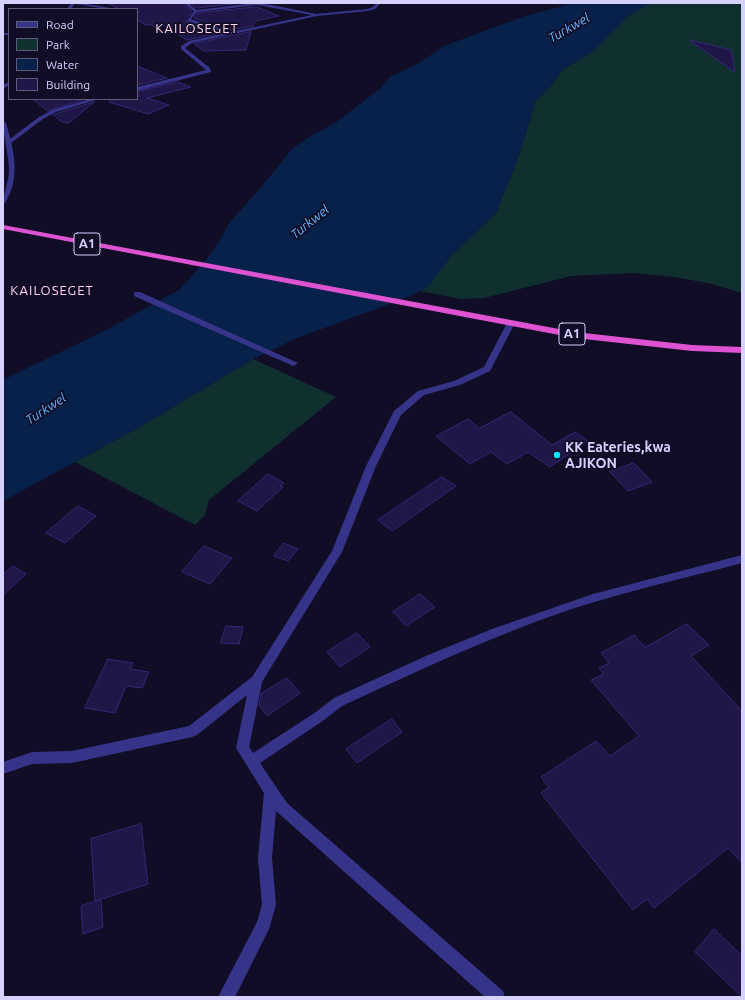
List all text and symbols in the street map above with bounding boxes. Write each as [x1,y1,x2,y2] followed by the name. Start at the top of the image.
[8,8,138,100] legend
[545,10,593,46] water label: Turkwel
[46,18,74,31] text: Road
[155,21,239,37] district label: KAILOSEGET
[46,38,70,51] text: Park
[46,58,79,71] text: Water
[46,78,90,91] text: Building
[287,202,333,242] water label: Turkwel
[74,233,100,255] road number: A1
[10,283,94,299] district label: KAILOSEGET
[559,323,585,345] road number: A1
[23,390,69,428] water label: Turkwel
[565,439,671,472] place label: KK Eateries,kwa AJIKON
[552,450,562,460] marker: KK Eateries,kwa AJIKON

